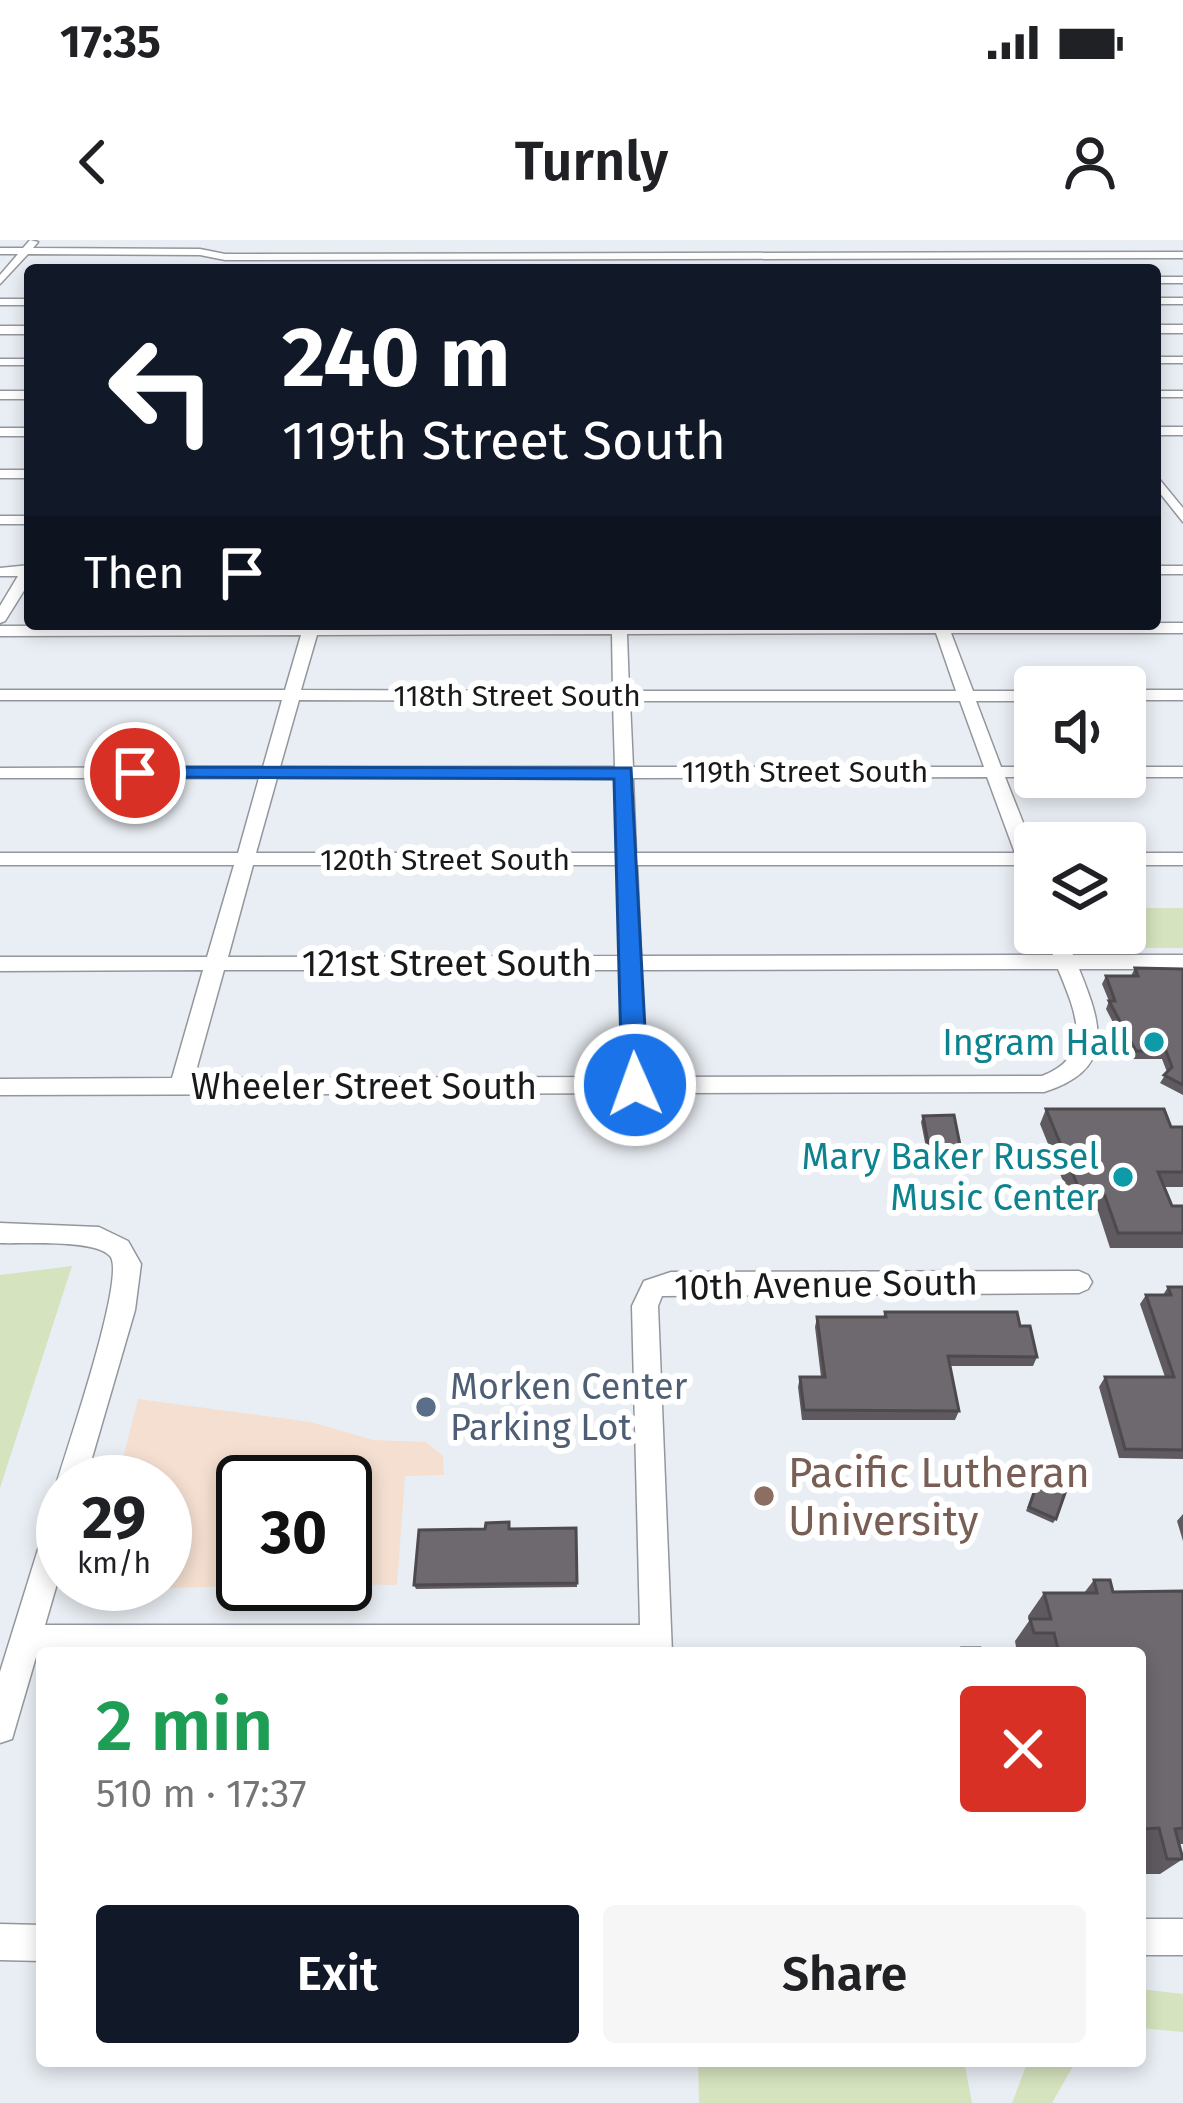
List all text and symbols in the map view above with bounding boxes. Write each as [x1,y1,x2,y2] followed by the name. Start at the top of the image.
[60,15,161,69] text: 17:35
[60,129,126,195] icon: back
[1057,129,1123,195] icon: person
[515,130,668,194] text: Turnly
[282,307,510,408] text: 240 m
[84,312,240,468] icon: left
[282,409,726,473] text: 119th Street South
[209,540,275,606] icon: arrive
[84,546,185,600] text: Then
[1014,666,1146,954] map controls
[1014,666,1146,798] button: sound
[393,678,641,714] street label: 118th Street South
[84,722,186,824] pin
[102,740,168,806] icon: arrive
[682,754,928,790] street label: 119th Street South
[1014,822,1146,954] button: layers
[320,842,570,878] street label: 120th Street South
[302,942,592,986] street label: 121st Street South
[942,1021,1130,1065] place label: Ingram Hall
[572,1022,698,1148] position arrow
[1141,1029,1167,1055] marker: Ingram Hall
[191,1065,537,1109] street label: Wheeler Street South
[801,1135,1099,1220] place label: Mary Baker Russel Music Center
[1110,1164,1136,1190] marker: Mary Baker Russel Music Center
[674,1260,978,1310] street label: 10th Avenue South
[450,1365,688,1450] place label: Morken Center Parking Lot
[413,1394,439,1420] marker: Morken Center Parking Lot
[788,1448,1090,1546] place label: Pacific Lutheran University
[216,1455,372,1611] speed limit sign: 30
[82,1482,146,1554] text: 29
[751,1483,777,1509] marker: Pacific Lutheran University
[77,1545,151,1581] text: km/h
[96,1683,273,1769] text: 2 min
[960,1686,1086,1812] button: close
[96,1771,306,1817] text: 510 m · 17:37
[96,1905,579,2043] button: Exit
[603,1905,1086,2043] button: Share

